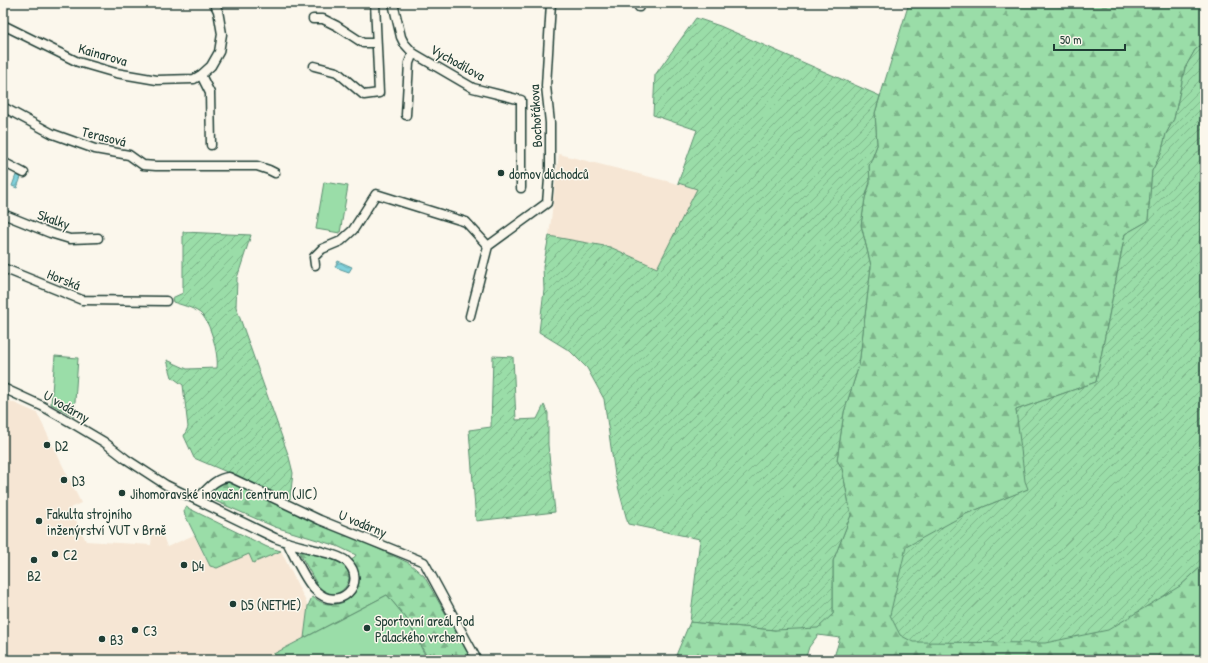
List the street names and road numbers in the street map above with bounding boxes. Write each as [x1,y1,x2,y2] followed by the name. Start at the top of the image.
[76,38,130,70] street label: Kainarova
[427,39,489,86] street label: Vychodilova
[524,83,546,148] street label: Bochořákova
[80,121,129,151] street label: Terasová
[35,205,73,234] street label: Skalky
[45,264,84,294] street label: Horská
[40,385,94,428] street label: U vodárny
[336,505,390,542] street label: U vodárny

